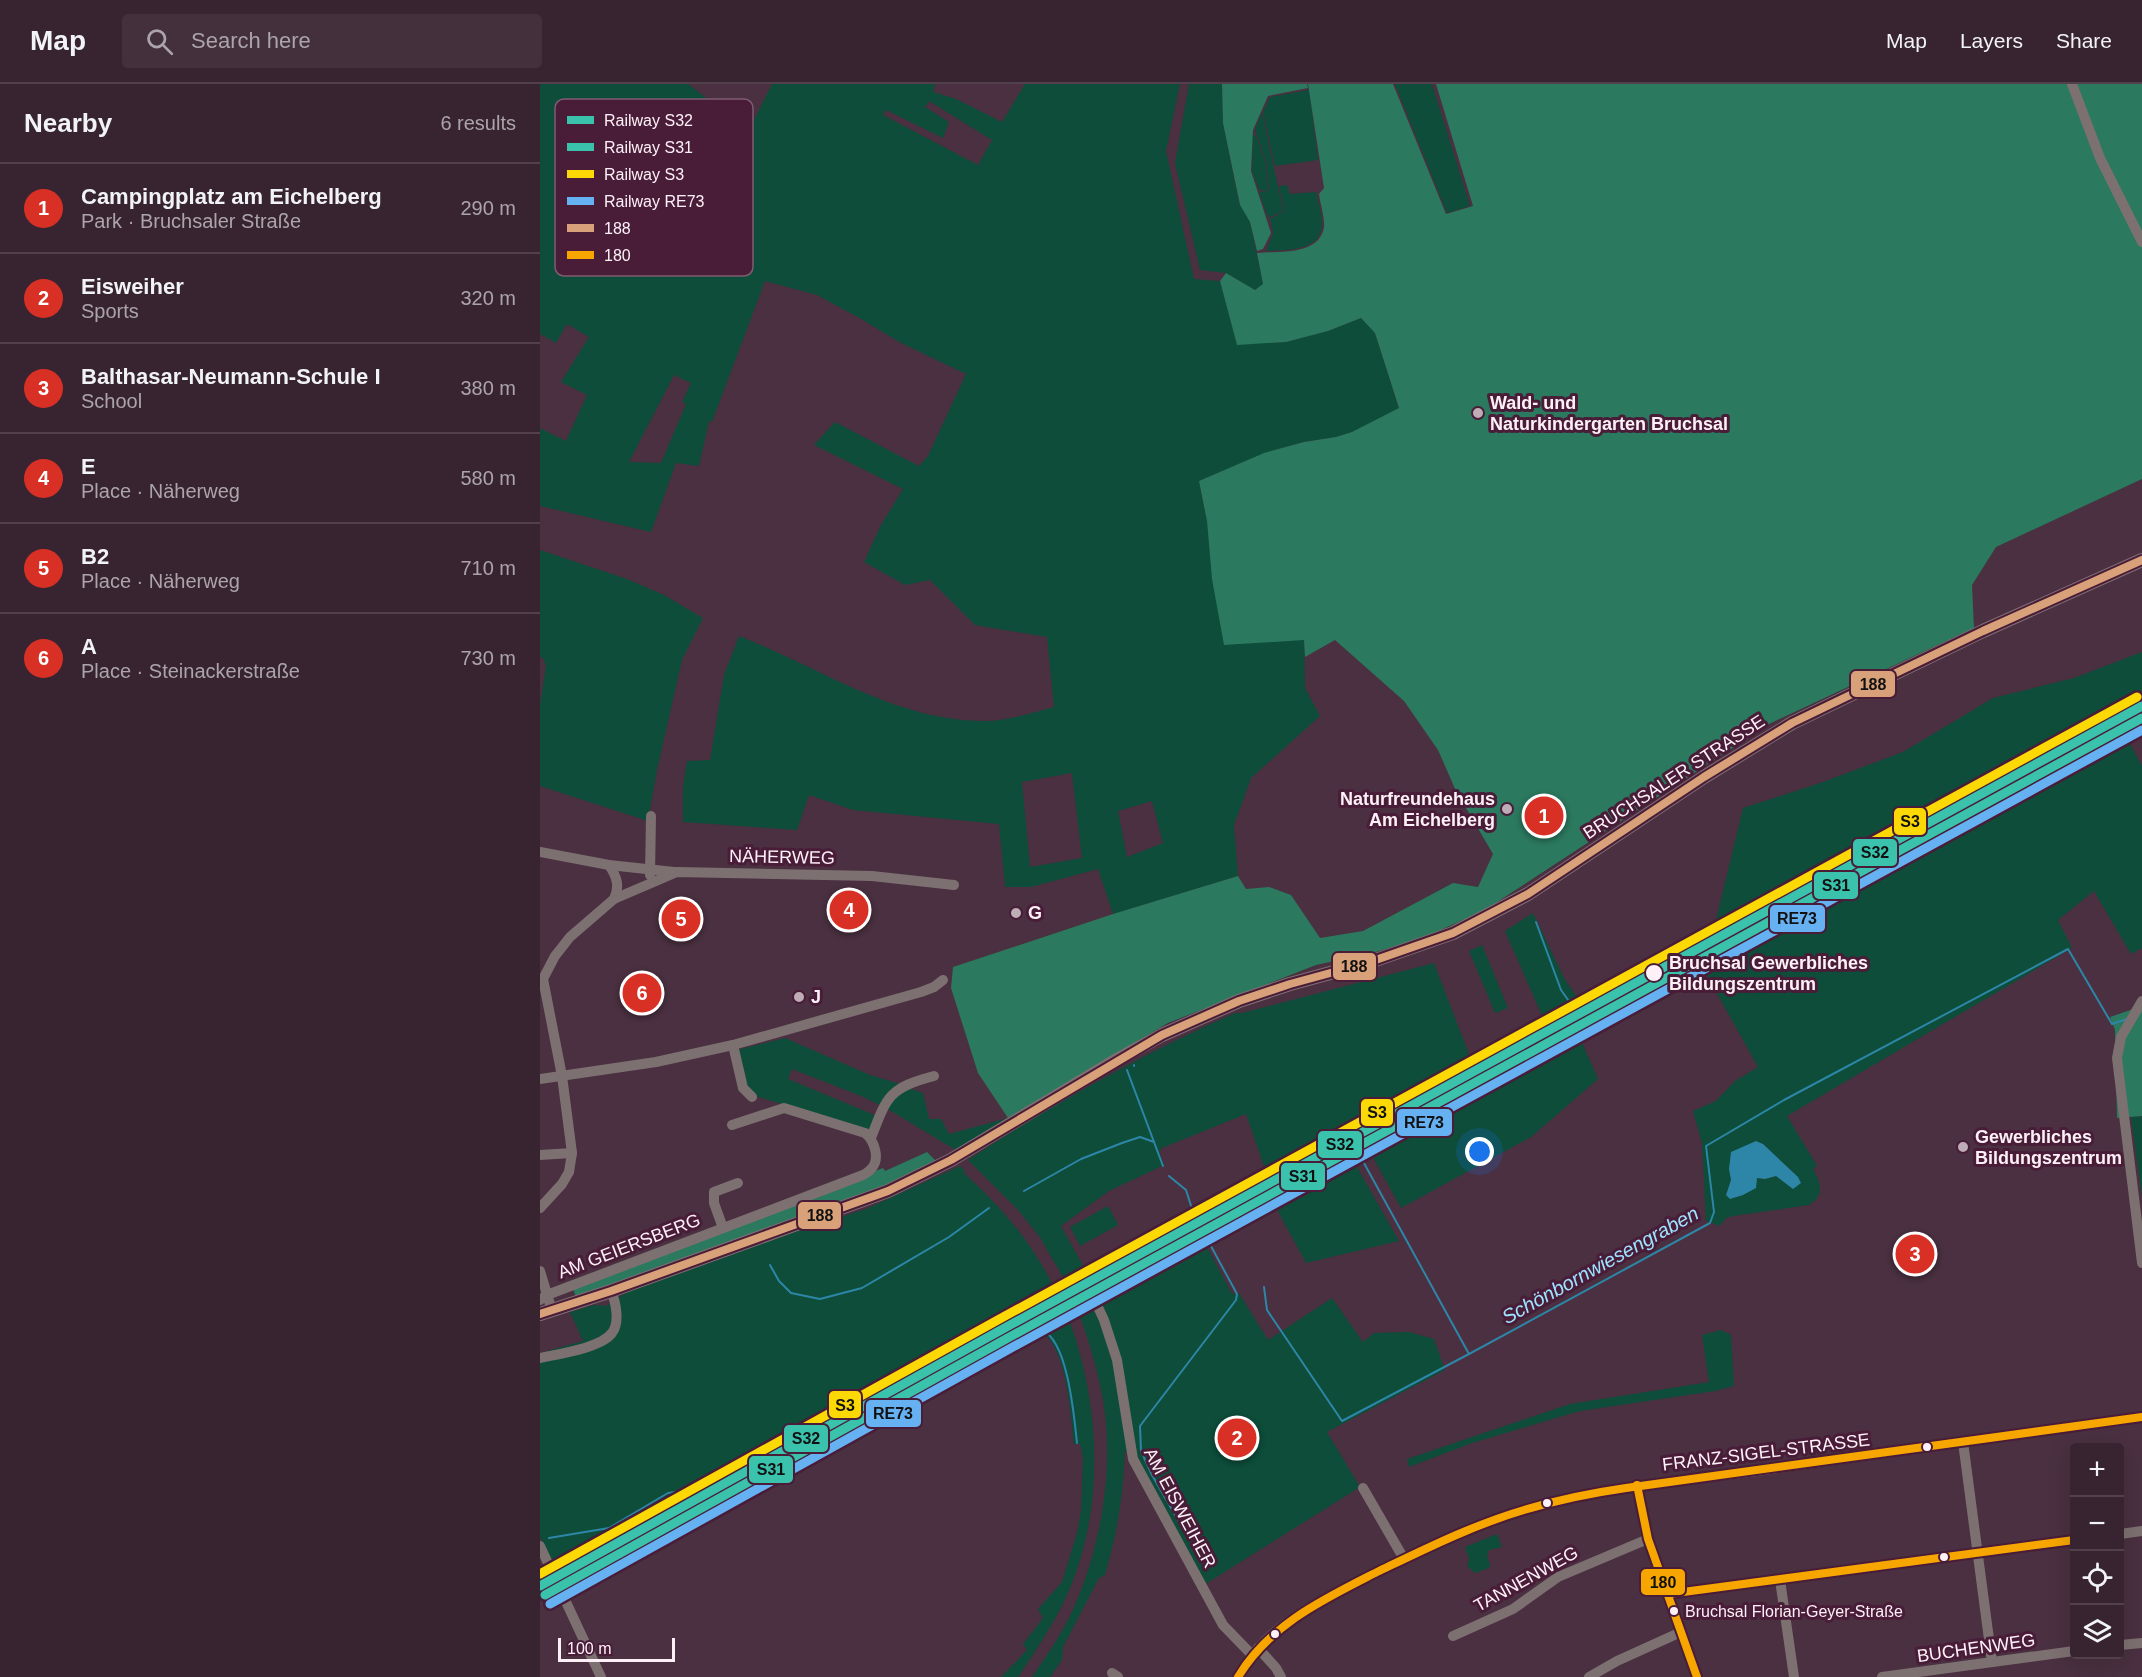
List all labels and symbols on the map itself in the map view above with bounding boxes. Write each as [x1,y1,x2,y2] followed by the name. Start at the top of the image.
[555,99,753,276] legend
[604,112,693,129] text: Railway S32
[604,139,693,156] text: Railway S31
[604,166,684,183] text: Railway S3
[604,193,705,210] text: Railway RE73
[604,220,631,237] text: 188
[604,247,631,264] text: 180
[1490,393,1728,434] place label: Wald- und Naturkindergarten Bruchsal
[1471,406,1485,420] marker: Wald- und Naturkindergarten Bruchsal
[1850,670,1896,698] line badge: 188
[1860,676,1886,693] text: 188
[1580,711,1768,843] street label: BRUCHSALER STRASSE
[1340,789,1495,830] place label: Naturfreundehaus Am Eichelberg
[1524,794,1564,838] pin: 1
[1500,802,1514,816] marker: Naturfreundehaus Am Eichelberg
[1893,807,1927,836] line badge: S3
[1900,813,1920,830] text: S3
[1852,838,1898,867] line badge: S32
[1861,844,1889,861] text: S32
[729,846,835,868] street label: NÄHERWEG
[1813,871,1859,900] line badge: S31
[1822,877,1850,894] text: S31
[830,888,868,932] pin: 4
[662,896,700,942] pin: 5
[1028,903,1042,923] place label: G
[1769,904,1826,933] line badge: RE73
[1009,906,1023,920] marker: G
[1777,910,1817,927] text: RE73
[1332,952,1377,981] line badge: 188
[1669,953,1868,994] place label: Bruchsal Gewerbliches Bildungszentrum
[1341,958,1367,975] text: 188
[1644,963,1664,983] marker: Bruchsal Gewerbliches Bildungszentrum
[622,970,662,1016] pin: 6
[811,987,821,1007] place label: J
[792,990,806,1004] marker: J
[1360,1098,1394,1127] line badge: S3
[1367,1104,1387,1121] text: S3
[1396,1108,1453,1137] line badge: RE73
[1404,1114,1444,1131] text: RE73
[1975,1127,2122,1168] place label: Gewerbliches Bildungszentrum
[1317,1130,1363,1159] line badge: S32
[1326,1136,1354,1153] text: S32
[1465,1137,1494,1166] your location
[1956,1140,1970,1154] marker: Gewerbliches Bildungszentrum
[1280,1162,1326,1191] line badge: S31
[1289,1168,1317,1185] text: S31
[797,1201,842,1230] line badge: 188
[1498,1202,1702,1328] water label: Schönbornwiesengraben
[807,1207,833,1224] text: 188
[555,1210,703,1282] street label: AM GEIERSBERG
[1896,1232,1934,1276] pin: 3
[828,1390,862,1419] line badge: S3
[835,1397,855,1414] text: S3
[865,1399,922,1428] line badge: RE73
[873,1405,913,1422] text: RE73
[1218,1416,1256,1460] pin: 2
[783,1424,829,1453] line badge: S32
[1661,1429,1871,1475] street label: FRANZ-SIGEL-STRASSE
[792,1430,820,1447] text: S32
[1921,1441,1933,1453] unlabelled marker
[1140,1445,1220,1571] street label: AM EISWEIHER
[748,1455,794,1484] line badge: S31
[757,1461,785,1478] text: S31
[1541,1497,1553,1509] unlabelled marker
[1471,1542,1581,1616] street label: TANNENWEG
[1938,1551,1950,1563] unlabelled marker
[1640,1568,1686,1596] line badge: 180
[1650,1574,1676,1591] text: 180
[1685,1603,1903,1620] place label: Bruchsal Florian-Geyer-Straße
[1668,1605,1680,1617] marker: Bruchsal Florian-Geyer-Straße
[1269,1628,1281,1640] unlabelled marker
[1916,1630,2036,1666] street label: BUCHENWEG
[558,1635,675,1662] scale bar

